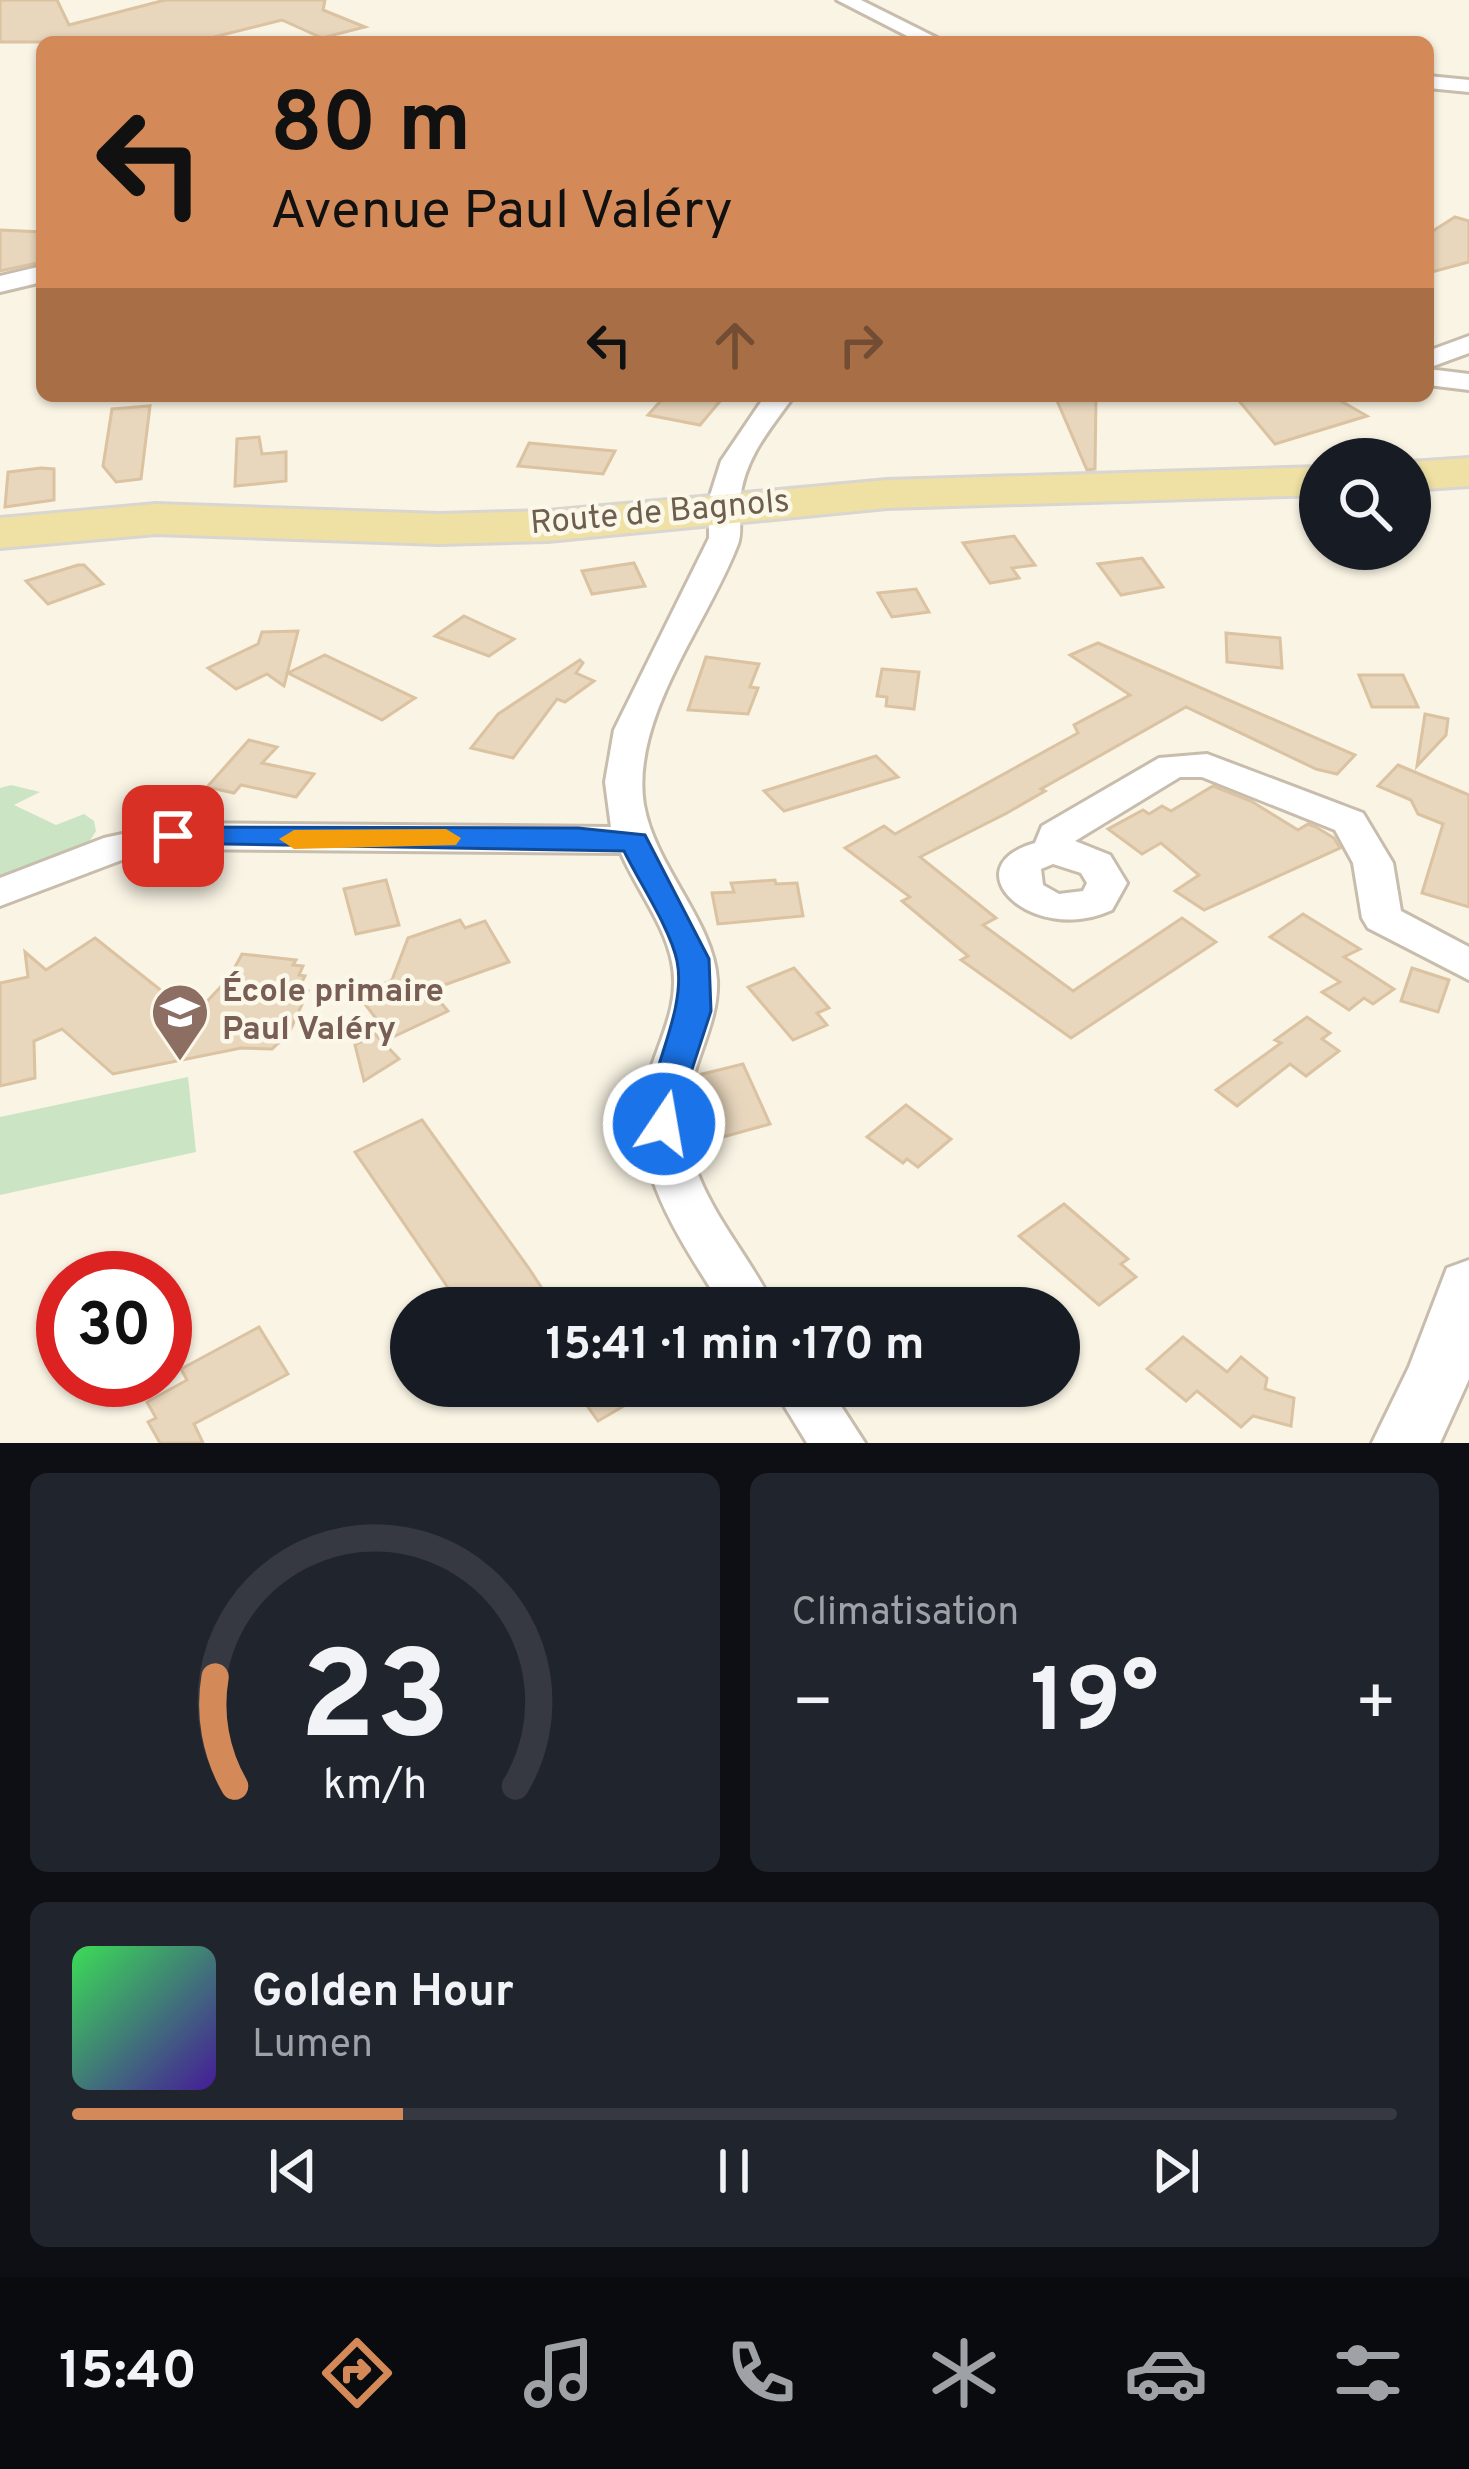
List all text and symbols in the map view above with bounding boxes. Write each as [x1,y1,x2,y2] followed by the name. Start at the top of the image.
[270,75,471,181] text: 80 m
[72,84,228,240] icon: left
[270,179,733,248] text: Avenue Paul Valéry
[576,312,642,378] icon: left
[702,312,768,378] icon: ahead
[828,312,894,378] icon: right
[1299,438,1431,570] map controls
[1299,438,1431,570] button: search
[529,482,791,546] street label: Route de Bagnols
[122,785,224,887] pin
[140,803,206,869] icon: arrive
[222,971,444,1052] place label: École primaire Paul Valéry
[149,981,211,1063] school or university icon: École primaire Paul Valéry
[601,1061,727,1187] position arrow
[36,1251,192,1407] speed limit sign: 30
[546,1318,924,1375] text: 15:41 · 1 min · 170 m
[792,1590,1019,1639] text: Climatisation
[299,1625,450,1783] text: 23
[1030,1650,1159,1763] text: 19°
[792,1665,834,1748] text: −
[1354,1665,1397,1748] text: +
[323,1759,427,1813] text: km/h
[252,1965,514,2022] text: Golden Hour
[252,2022,373,2071] text: Lumen
[260,2138,326,2204] icon: previous
[701,2138,767,2204] icon: pause
[1143,2138,1209,2204] icon: next
[315,2331,399,2415] icon: directions
[517,2331,601,2415] icon: music
[719,2331,803,2415] icon: phone
[922,2331,1006,2415] icon: climate
[1124,2331,1208,2415] icon: car
[1326,2331,1410,2415] icon: filters
[59,2339,197,2408] text: 15:40

